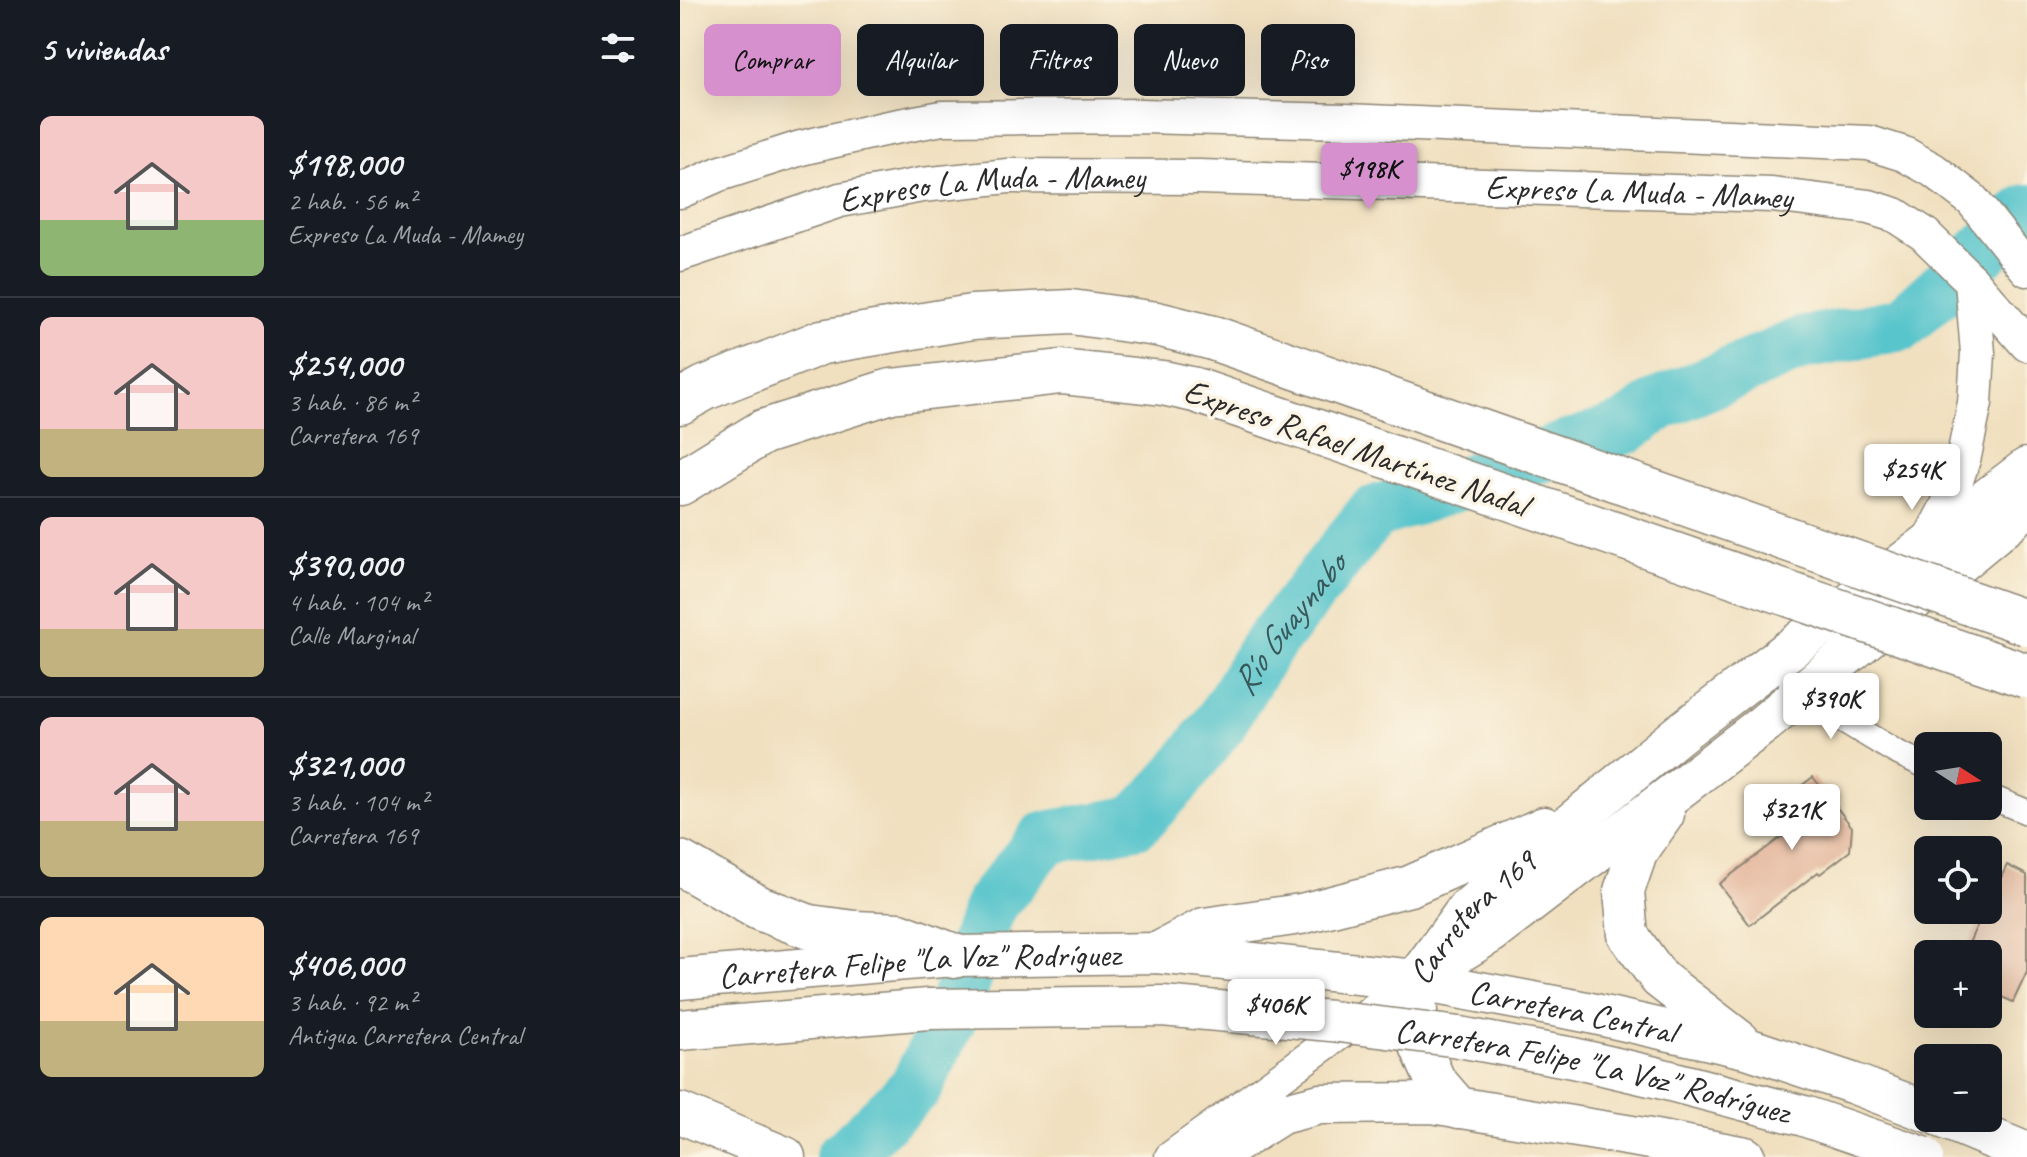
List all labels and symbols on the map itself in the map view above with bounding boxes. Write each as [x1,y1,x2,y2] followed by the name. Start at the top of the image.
[1313,143,1425,211] pin: $198K
[836,155,1148,222] street label: Expreso La Muda - Mamey
[1485,165,1798,220] street label: Expreso La Muda - Mamey
[1179,369,1539,528] street label: Expreso Rafael Martínez Nadal
[1856,444,1968,512] pin: $254K
[1220,539,1360,704] water label: Río Guaynabo
[1775,673,1887,741] pin: $390K
[1914,732,2002,820] north arrow
[1736,784,1848,852] pin: $321K
[1399,838,1547,992] street label: Carretera 169
[717,932,1124,998] street label: Carretera Felipe "La Voz" Rodríguez
[1466,970,1686,1055] street label: Carretera Central
[1220,979,1332,1047] pin: $406K
[1393,1008,1798,1134] street label: Carretera Felipe "La Voz" Rodríguez

